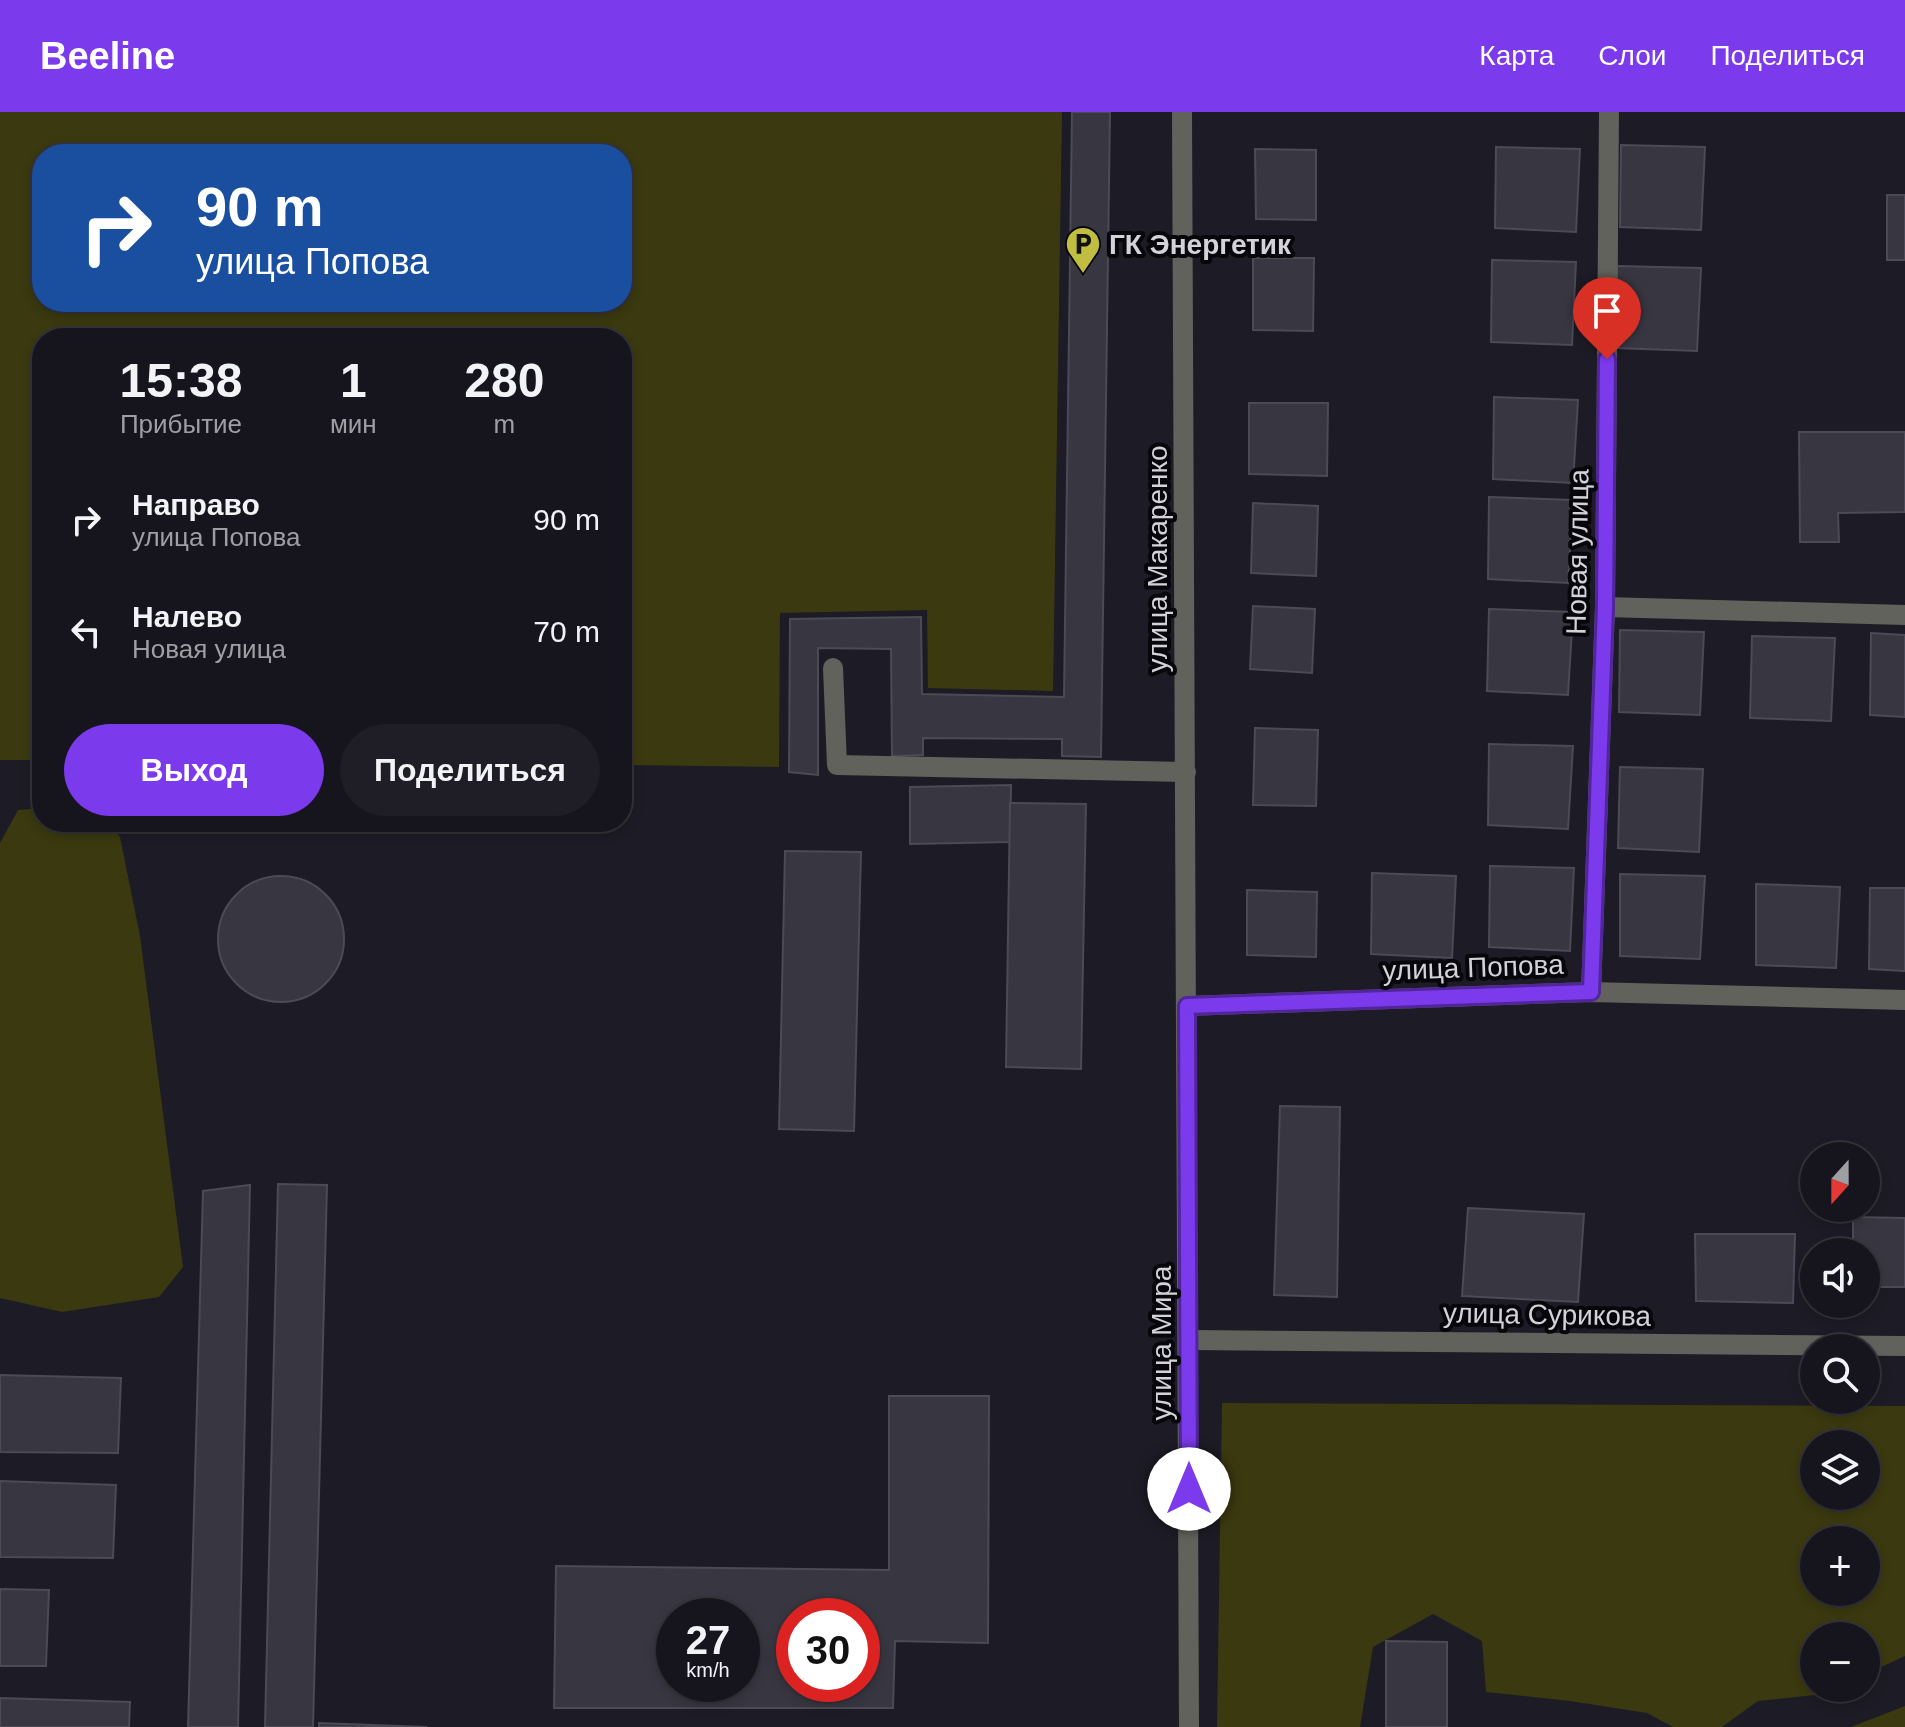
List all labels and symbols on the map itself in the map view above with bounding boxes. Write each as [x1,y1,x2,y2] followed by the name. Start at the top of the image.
[1064,225,1102,275] parking icon: ГК Энергетик
[1109,229,1292,260] place label: ГК Энергетик
[1573,277,1641,359] pin
[1142,445,1173,673] street label: улица Макаренко
[1561,468,1594,635] street label: Новая улица
[1382,949,1565,986] street label: улица Попова
[1800,1142,1880,1222] north arrow
[1146,1265,1177,1420] street label: улица Мира
[1443,1297,1652,1332] street label: улица Сурикова
[1147,1447,1231,1531] position arrow
[776,1598,880,1702] speed limit sign: 30

